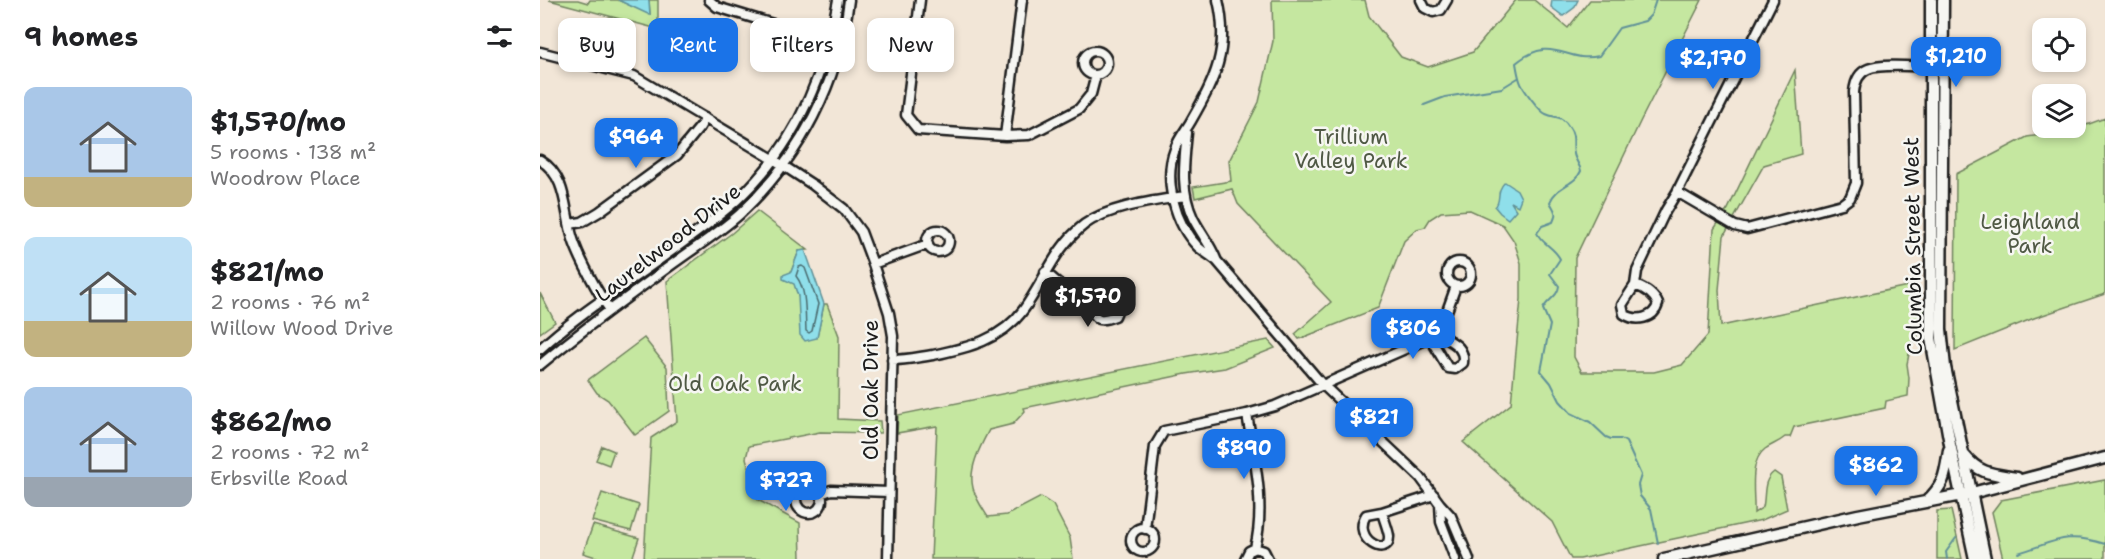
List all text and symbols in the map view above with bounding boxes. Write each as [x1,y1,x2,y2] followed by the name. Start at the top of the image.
[558,18,636,72] chip: Buy
[648,18,738,72] chip: Rent
[750,18,855,72] chip: Filters
[867,18,954,72] chip: New
[2032,18,2086,138] map controls
[2032,18,2086,72] button: locate
[24,19,138,54] text: 9 homes
[483,20,516,53] icon: filters
[1907,37,2005,88] pin: $1,210
[1664,39,1762,90] pin: $2,170
[1925,43,1987,69] text: $1,210
[1679,45,1747,71] text: $2,170
[2032,84,2086,138] button: layers
[210,104,346,139] text: $1,570/mo
[72,111,144,183] icon: home
[600,118,672,169] pin: $964
[1294,123,1408,175] park label: Trillium Valley Park
[609,124,663,150] text: $964
[1897,137,1929,355] street label: Columbia Street West
[210,139,376,165] text: 5 rooms · 138 m²
[210,165,361,191] text: Woodrow Place
[589,177,747,309] street label: Laurelwood Drive
[1980,208,2080,260] park label: Leighland Park
[210,254,324,289] text: $821/mo
[72,261,144,333] icon: home
[1039,277,1137,328] pin: $1,570
[1055,283,1121,309] text: $1,570
[210,289,370,315] text: 2 rooms · 76 m²
[1377,309,1449,360] pin: $806
[210,315,394,341] text: Willow Wood Drive
[1385,315,1441,341] text: $806
[857,320,885,460] street label: Old Oak Drive
[668,370,802,398] park label: Old Oak Park
[1338,398,1410,449] pin: $821
[210,404,332,439] text: $862/mo
[1349,404,1399,430] text: $821
[72,411,144,483] icon: home
[1208,429,1280,480] pin: $890
[1216,435,1272,461] text: $890
[210,439,369,465] text: 2 rooms · 72 m²
[1840,446,1912,497] pin: $862
[1848,452,1904,478] text: $862
[750,461,822,512] pin: $727
[210,465,348,491] text: Erbsville Road
[759,467,813,493] text: $727

